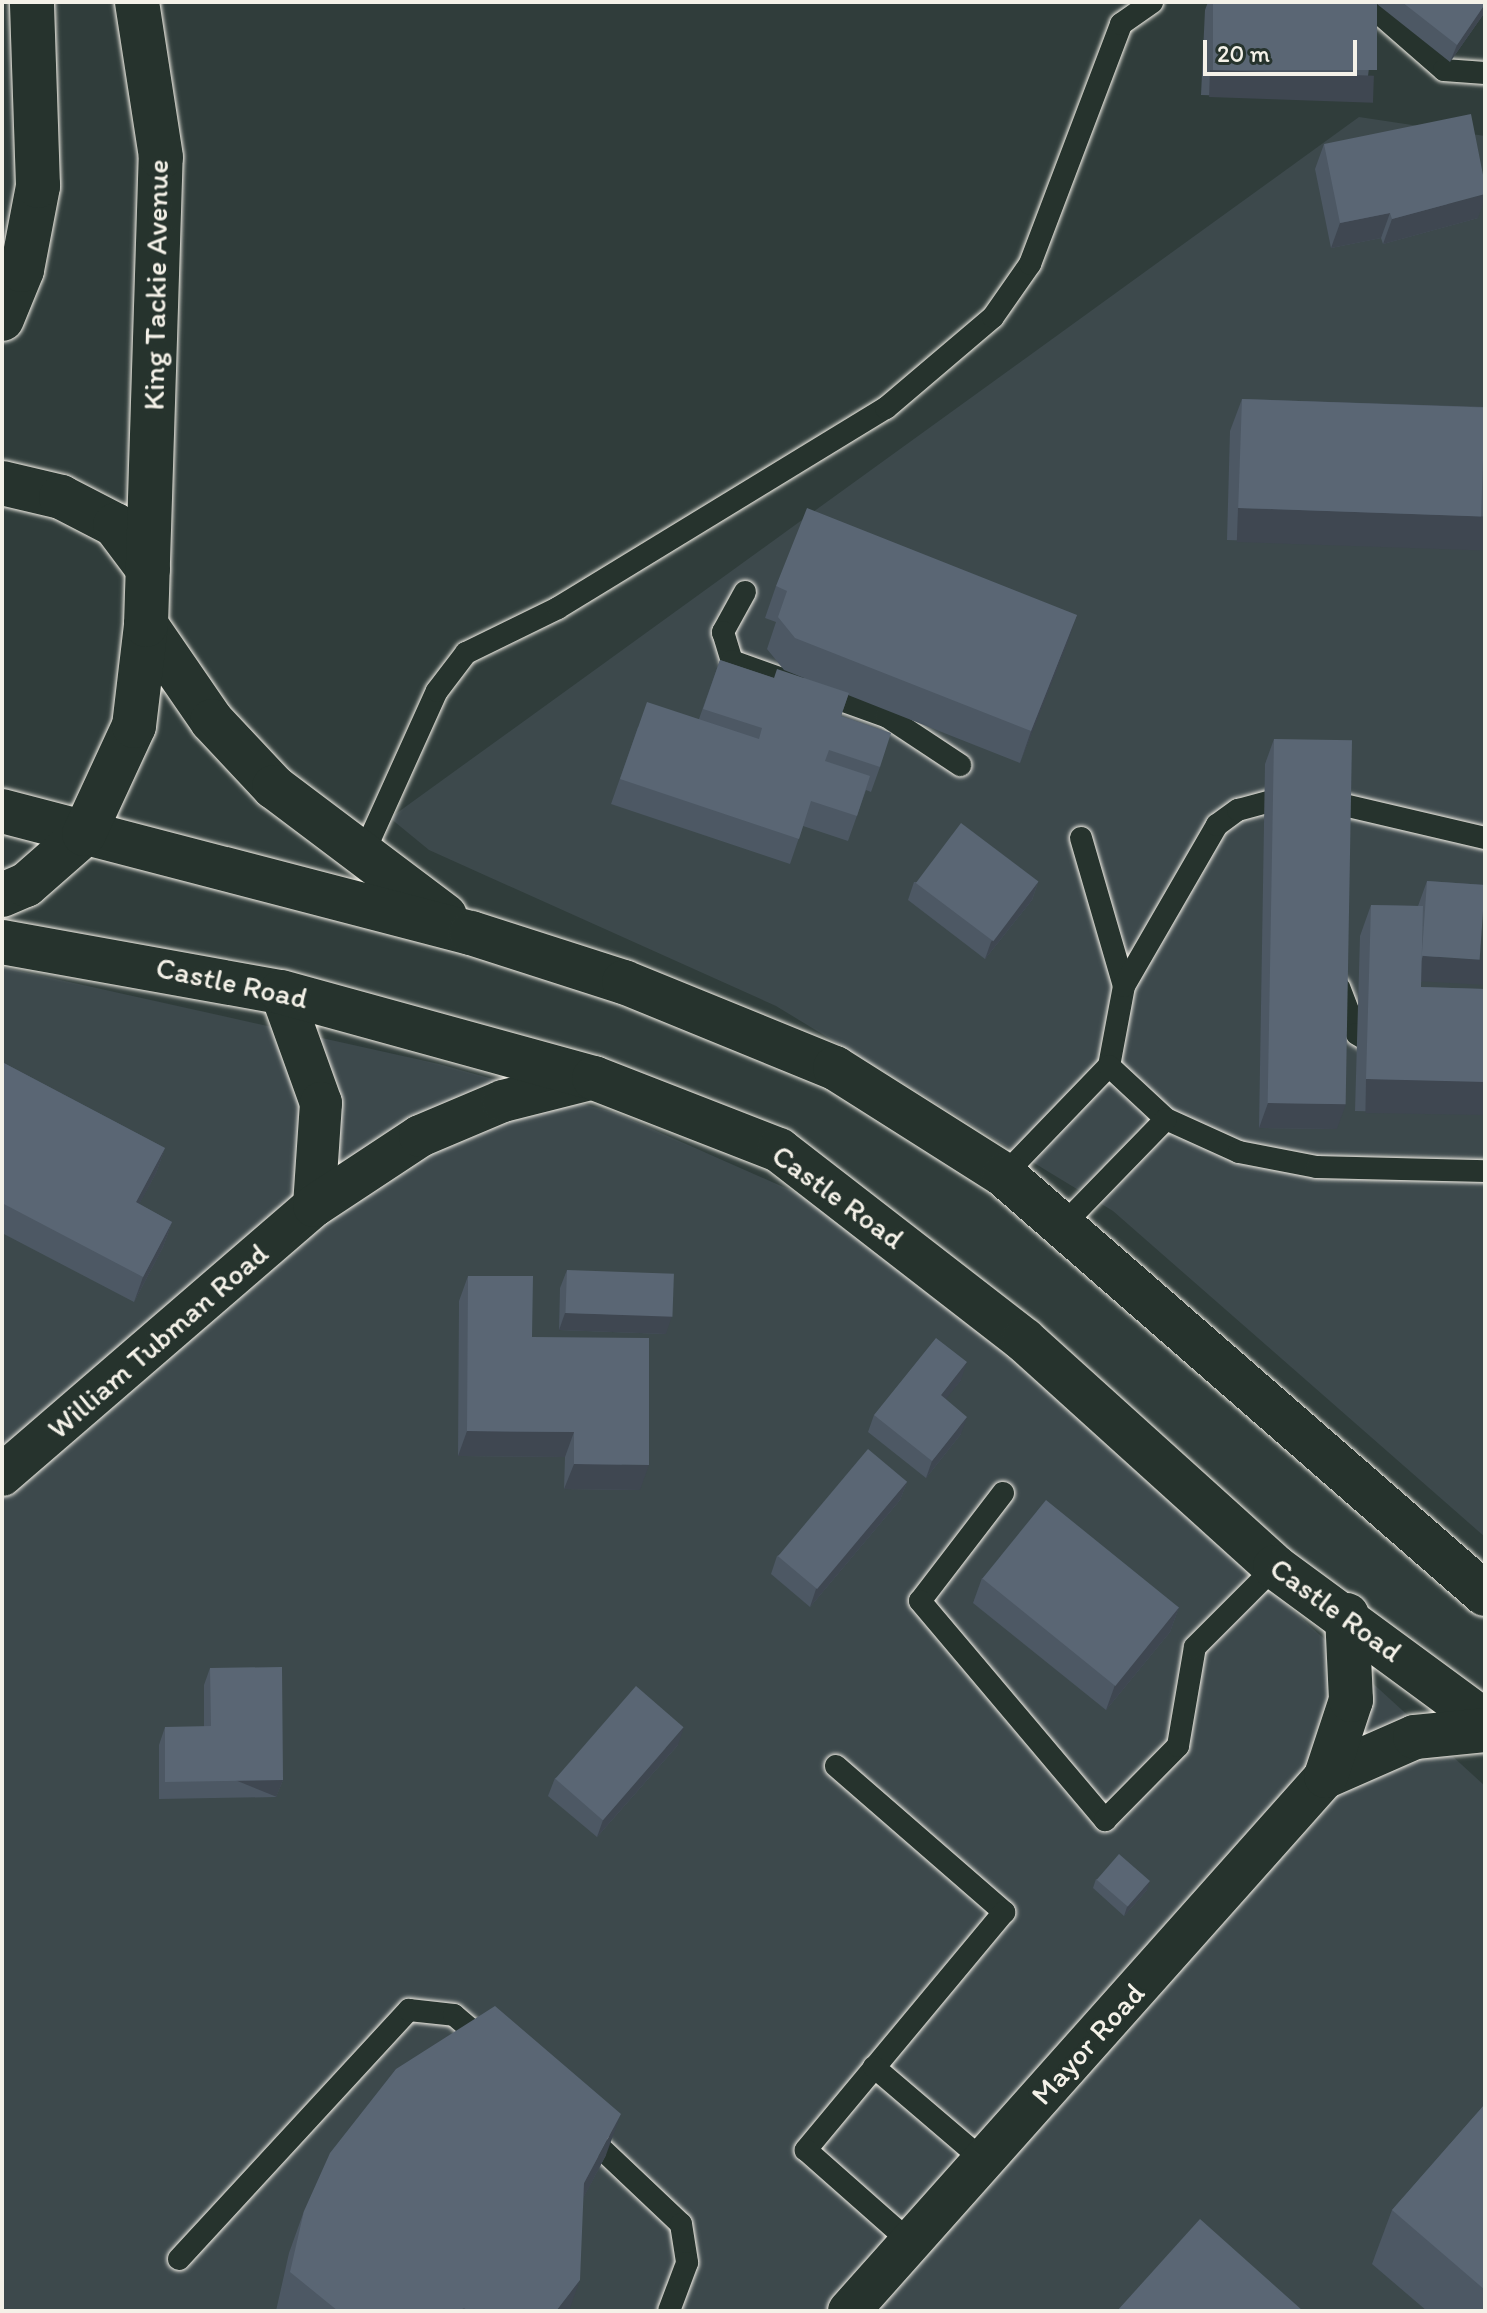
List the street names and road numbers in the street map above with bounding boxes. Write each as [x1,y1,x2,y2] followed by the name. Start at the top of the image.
[136,161,176,409] street label: King Tackie Avenue
[153,949,311,1017] street label: Castle Road
[765,1137,911,1257] street label: Castle Road
[41,1236,275,1446] street label: William Tubman Road
[1263,1550,1409,1670] street label: Castle Road
[1024,1976,1152,2112] street label: Mayor Road

